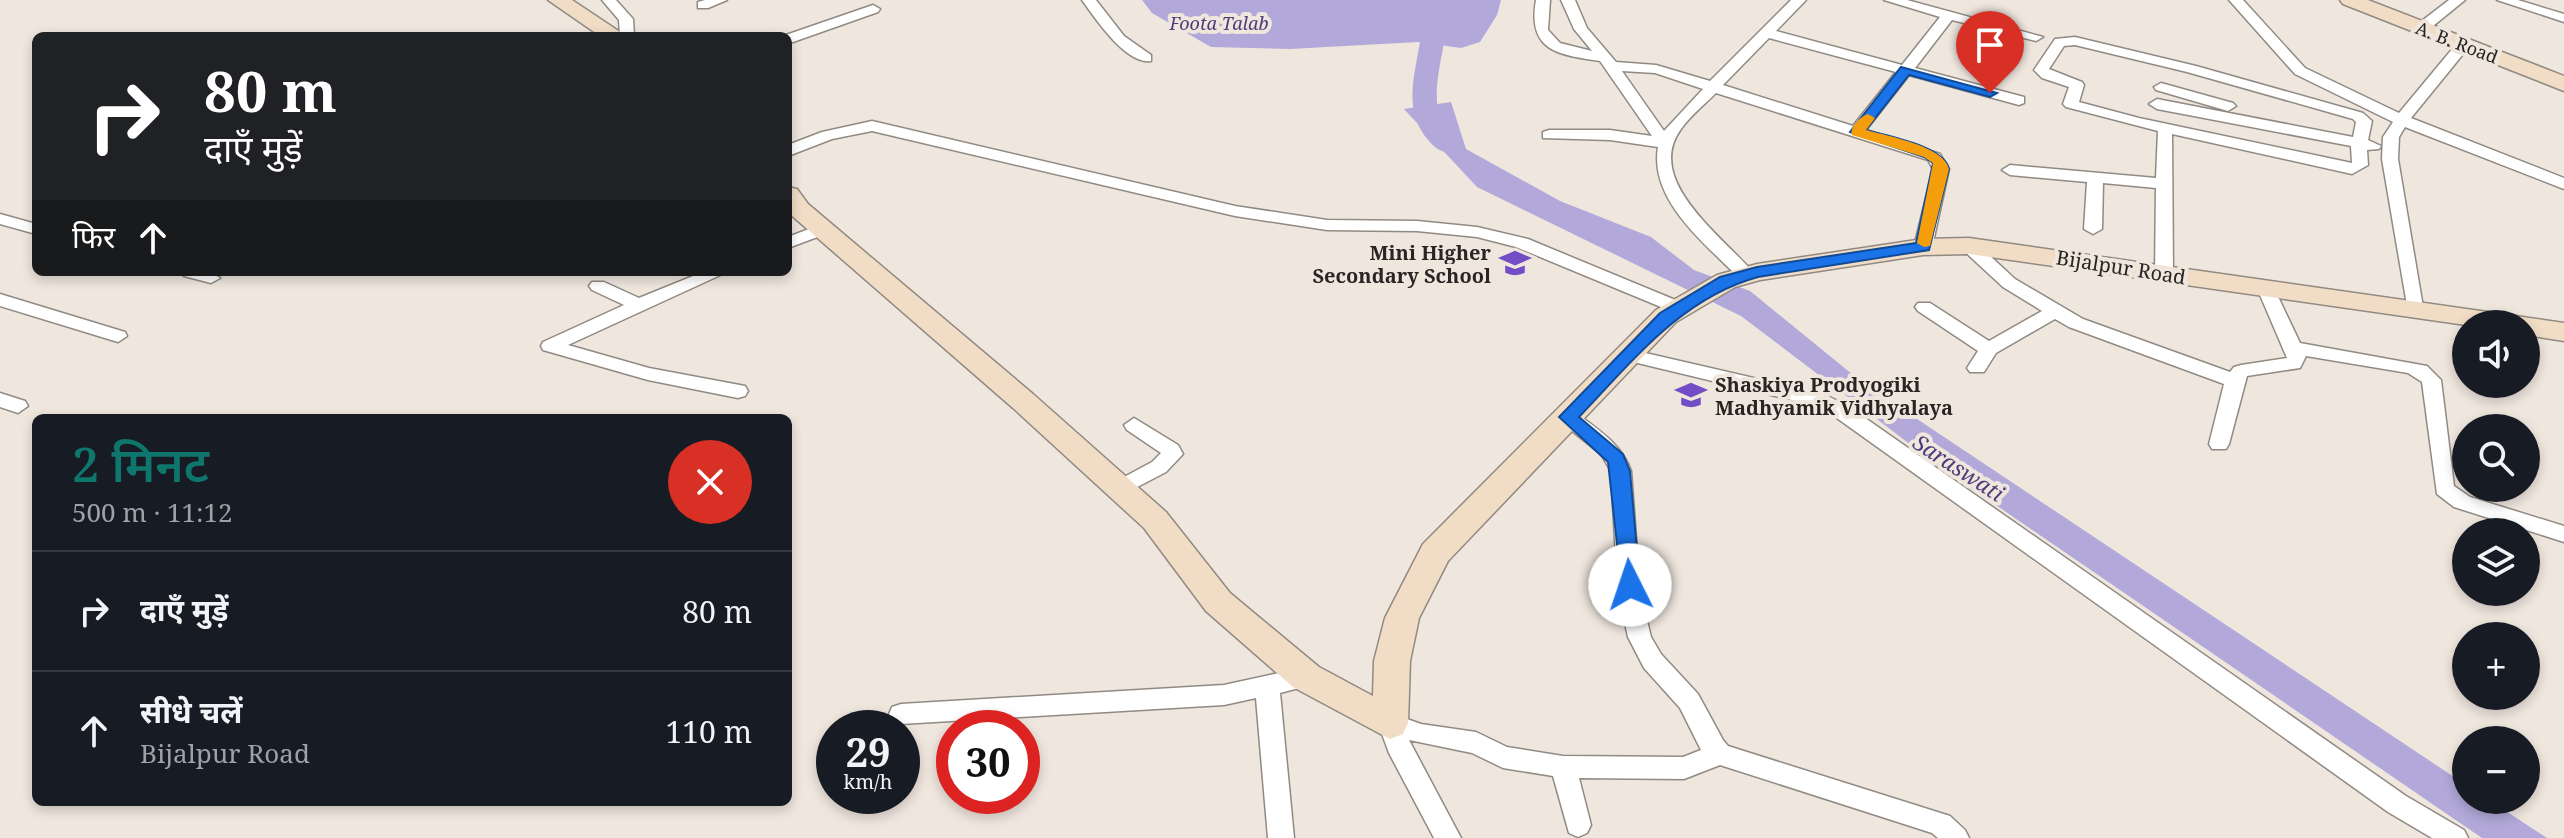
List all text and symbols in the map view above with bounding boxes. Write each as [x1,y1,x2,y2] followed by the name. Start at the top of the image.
[1168,11,1269,35] water label: Foota Talab
[1956,11,2024,93] pin
[2412,15,2502,69] street label: A. B. Road
[1968,23,2012,67] icon: arrive
[204,52,337,128] text: 80 m
[72,64,176,168] icon: right
[204,124,303,173] text: दाएँ मुड़ें
[72,216,115,257] text: फिर
[131,216,175,260] icon: ahead
[1313,239,1492,289] place label: Mini Higher Secondary School
[2054,243,2188,291] street label: Bijalpur Road
[1498,246,1532,280] school or university icon: Mini Higher Secondary School
[2452,310,2540,814] map controls
[2452,310,2540,398] button: sound
[1715,371,1953,421] place label: Shaskiya Prodyogiki Madhyamik Vidhyalaya
[1674,378,1708,412] school or university icon: Shaskiya Prodyogiki Madhyamik Vidhyalaya
[2452,414,2540,502] button: search
[1908,426,2011,508] water label: Saraswati
[72,431,209,496] text: 2 मिनट
[668,440,752,524] button: close
[72,494,233,530] text: 500 m · 11:12
[2452,518,2540,606] button: layers
[1588,543,1672,627] position arrow
[72,589,116,633] icon: right
[140,589,228,630] text: दाएँ मुड़ें
[682,591,752,632] text: 80 m
[2452,622,2540,710] button: +
[140,691,242,732] text: सीधे चलें
[72,709,116,753] icon: ahead
[936,710,1040,814] speed limit sign: 30
[666,711,752,752] text: 110 m
[845,724,891,779] text: 29
[2452,726,2540,814] button: −
[140,735,310,771] text: Bijalpur Road
[843,768,893,795] text: km/h

